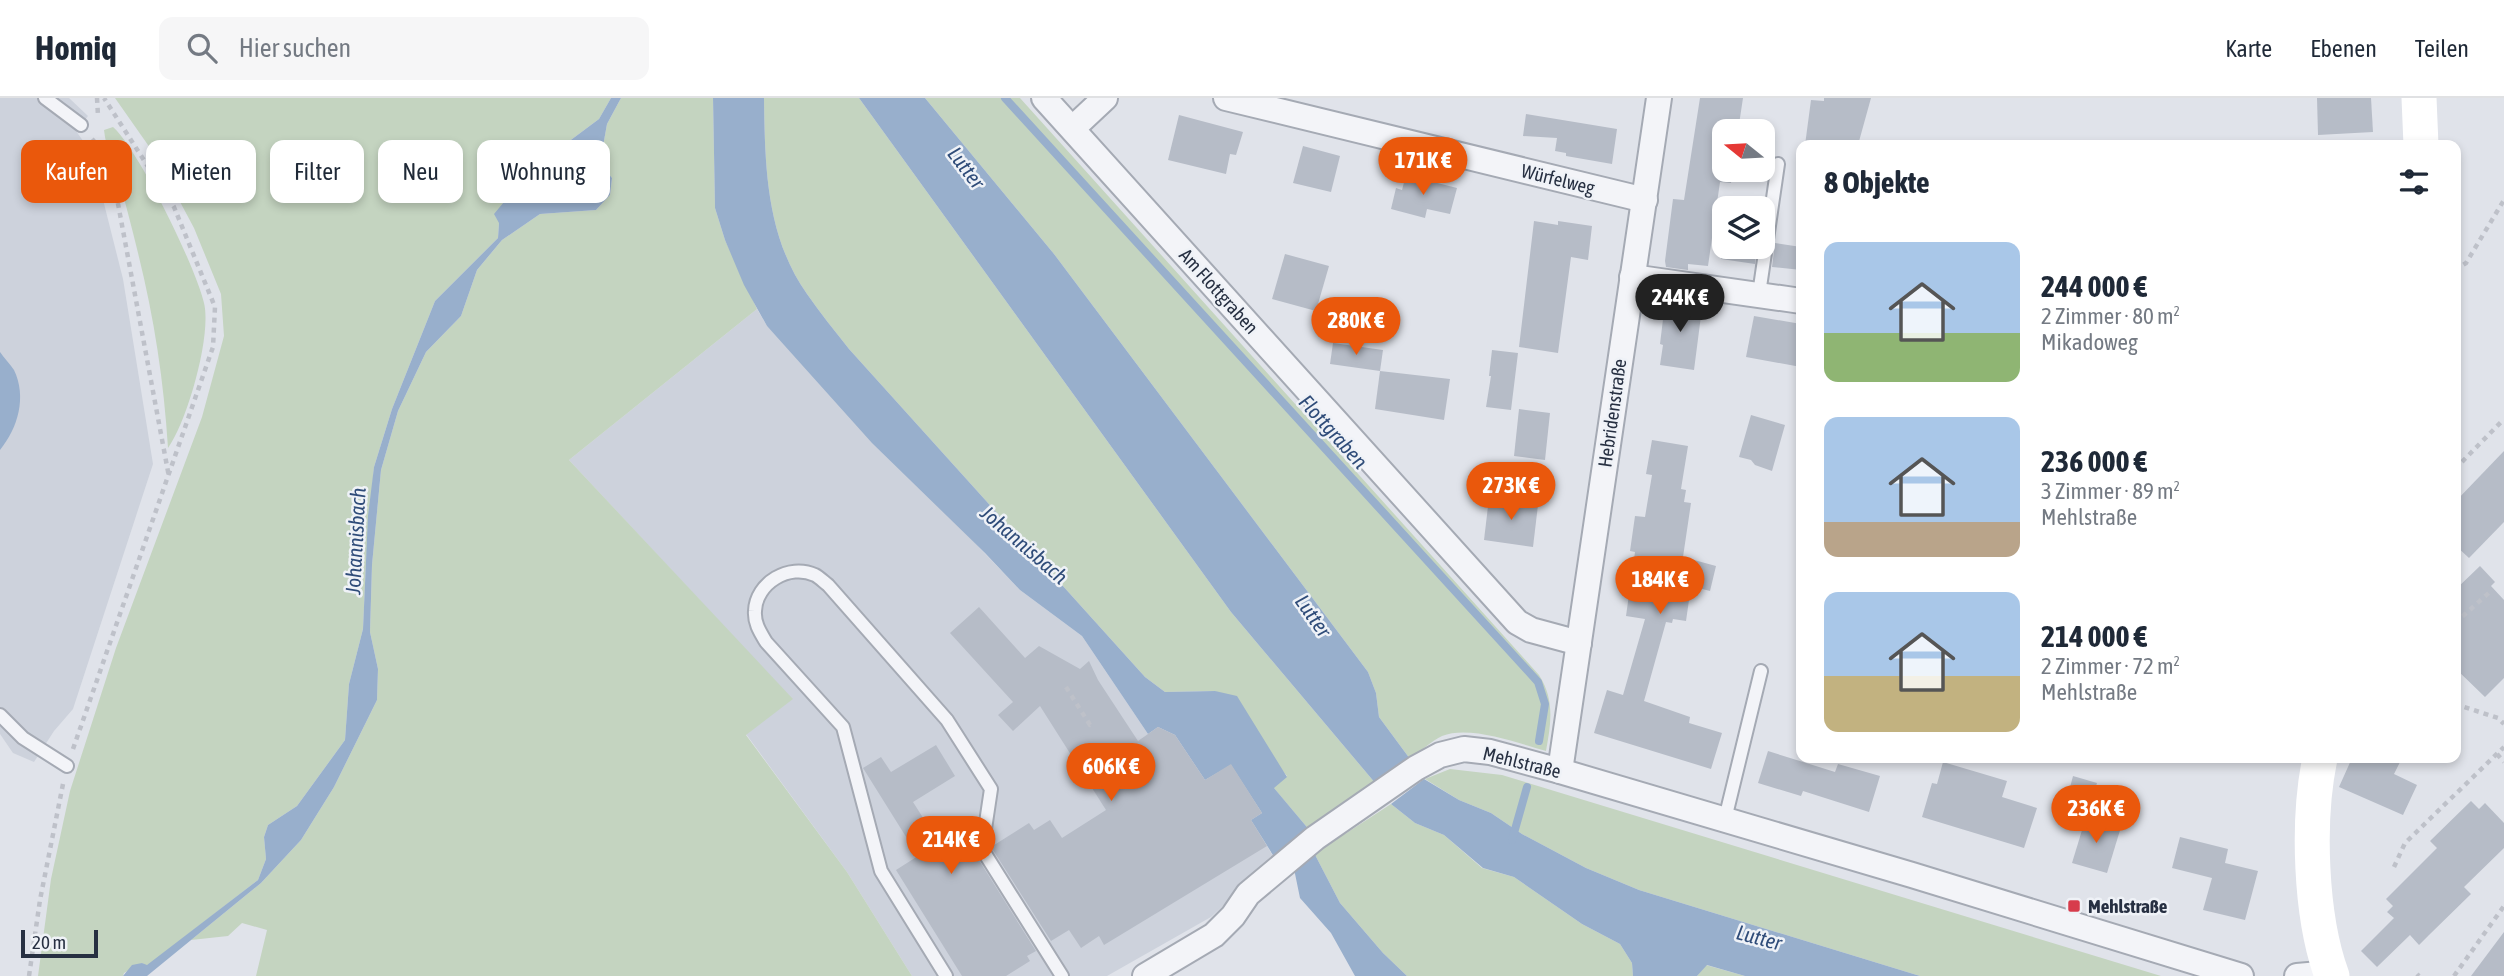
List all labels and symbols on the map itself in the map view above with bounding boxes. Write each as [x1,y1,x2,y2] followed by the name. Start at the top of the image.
[1712,119,1774,182] north arrow
[1366,138,1480,197] pin: 171K €
[943,142,991,194] water label: Lutter
[1519,159,1598,199] street label: Würfelweg
[1175,244,1263,338] street label: Am Flottgraben
[1623,274,1737,334] pin: 244K €
[1299,298,1413,357] pin: 280K €
[1594,357,1630,469] street label: Hebridenstraße
[1295,390,1373,473] water label: Flottgraben
[1454,462,1568,522] pin: 273K €
[340,487,370,596] water label: Johannisbach
[976,499,1073,588] water label: Johannisbach
[1603,556,1717,616] pin: 184K €
[1291,590,1337,642] water label: Lutter
[1481,742,1563,782] street label: Mehlstraße
[1054,744,1168,803] pin: 606K €
[2039,786,2153,845] pin: 236K €
[894,816,1008,876] pin: 214K €
[2088,895,2168,917] place label: Mehlstraße
[2066,898,2082,914] marker: Mehlstraße
[1734,920,1785,955] water label: Lutter
[21,927,98,959] scale bar

